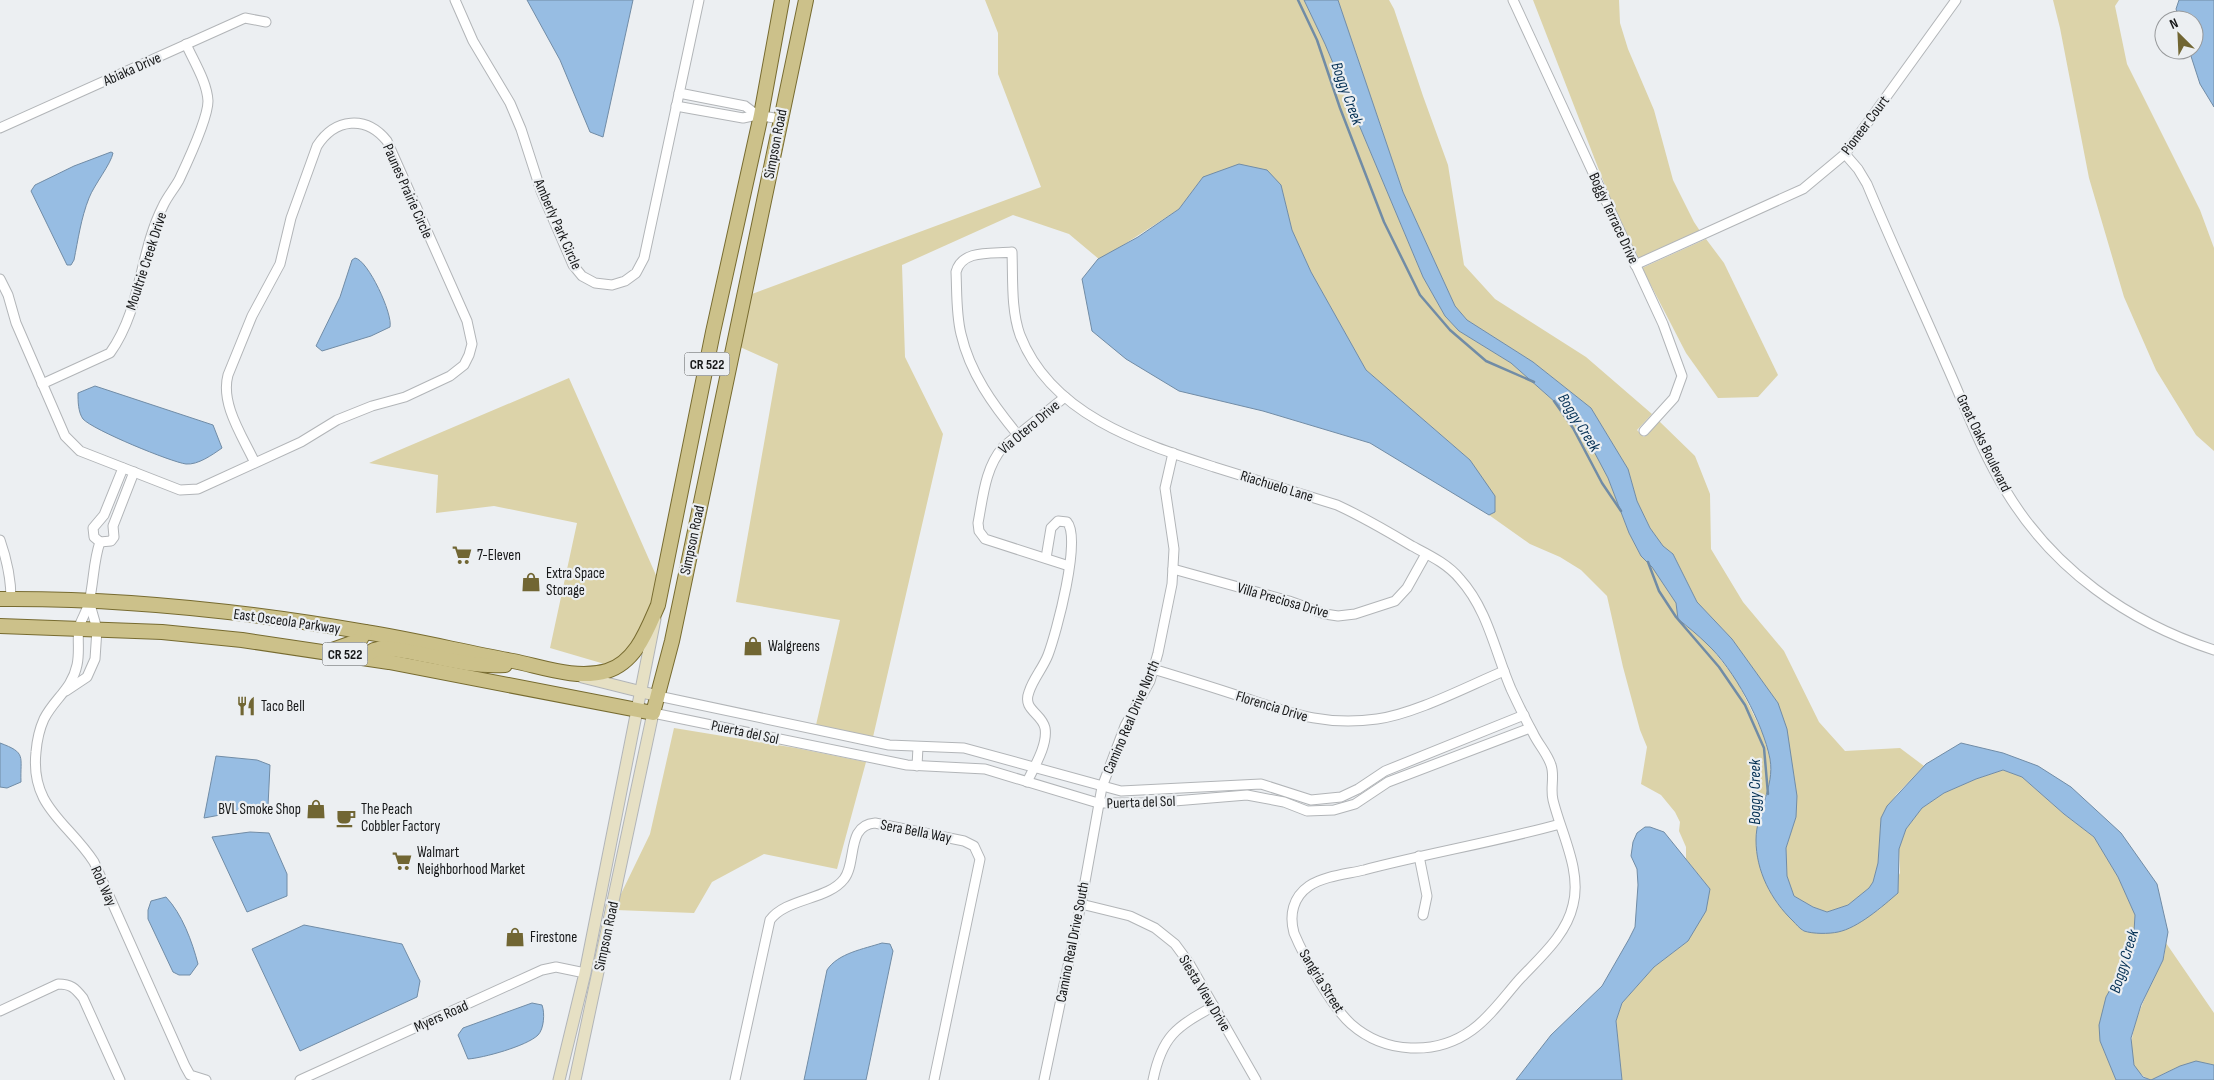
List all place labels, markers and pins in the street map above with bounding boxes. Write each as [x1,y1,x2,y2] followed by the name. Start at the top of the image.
[451,544,473,566] supermarket icon: 7-Eleven
[477,546,521,565] place label: 7-Eleven
[546,564,605,600] place label: Extra Space Storage
[520,571,542,593] shop icon: Extra Space Storage
[742,635,764,657] shop icon: Walgreens
[768,637,820,656] place label: Walgreens
[235,695,257,717] restaurant icon: Taco Bell
[261,697,305,716] place label: Taco Bell
[305,798,327,820] shop icon: BVL Smoke Shop
[218,800,301,819] place label: BVL Smoke Shop
[361,800,441,836] place label: The Peach Cobbler Factory
[335,807,357,829] cafe icon: The Peach Cobbler Factory
[417,843,526,879] place label: Walmart Neighborhood Market
[391,850,413,872] supermarket icon: Walmart Neighborhood Market
[504,926,526,948] shop icon: Firestone
[530,928,577,947] place label: Firestone

